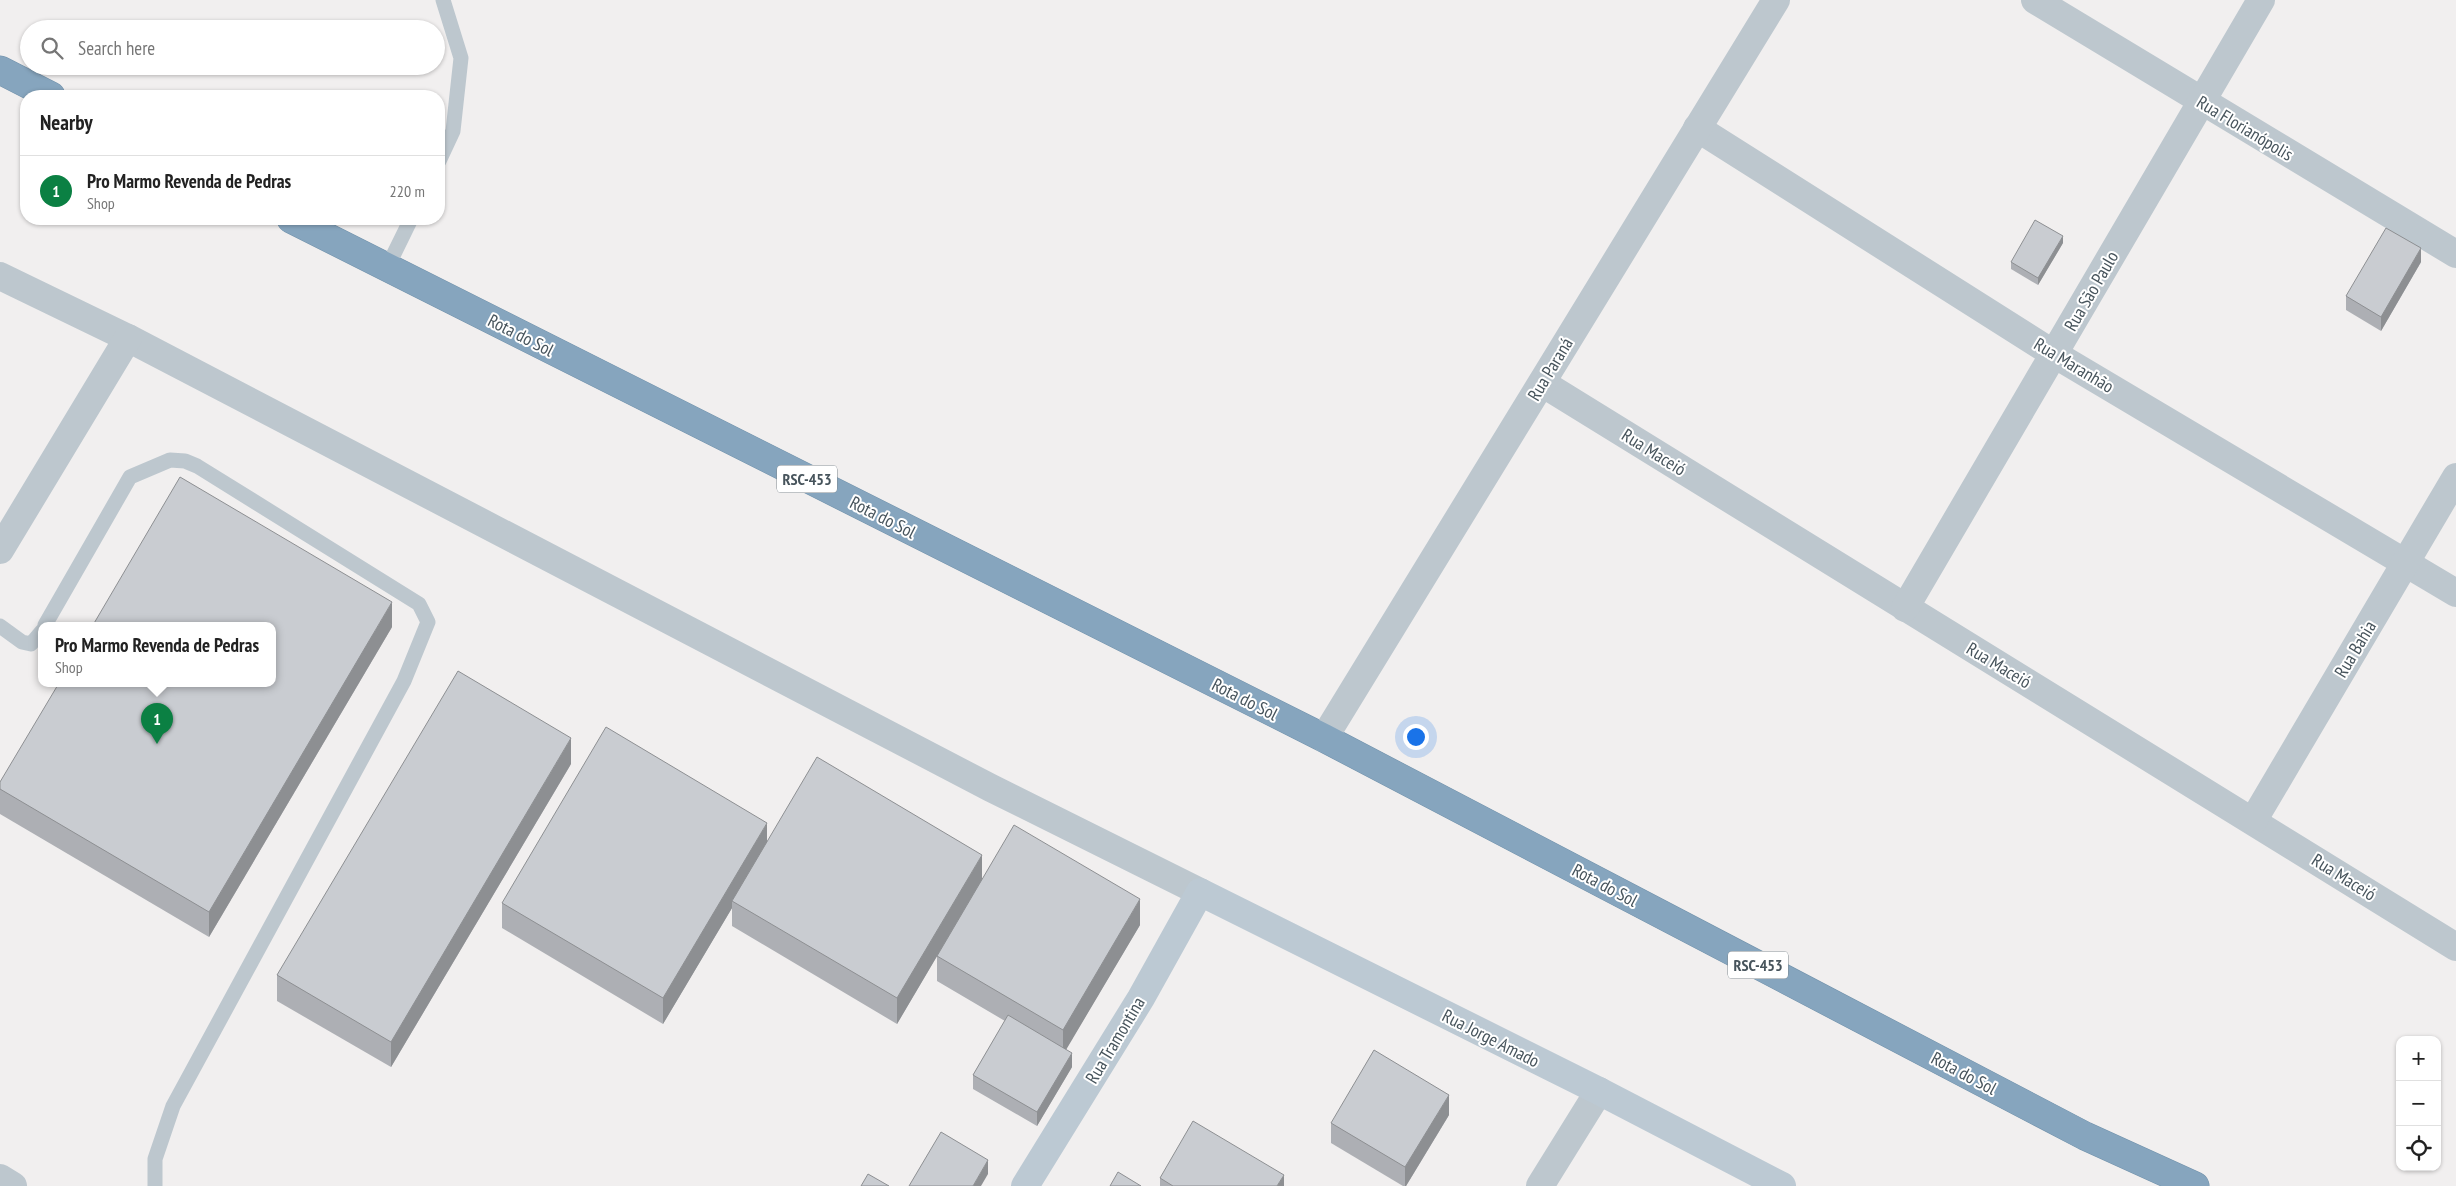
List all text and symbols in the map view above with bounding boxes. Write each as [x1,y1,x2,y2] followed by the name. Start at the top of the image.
[20,20,445,75] search box
[38,34,66,62] icon: search
[78,36,155,60] text: Search here
[2193,90,2297,166] street label: Rua Florianópolis
[40,109,93,136] text: Nearby
[87,169,291,193] text: Pro Marmo Revenda de Pedras
[52,181,60,201] text: 1
[390,181,425,201] text: 220 m
[87,193,115,213] text: Shop
[2059,247,2123,335] street label: Rua São Paulo
[484,309,558,362] street label: Rota do Sol
[2030,332,2118,398] street label: Rua Maranhão
[1522,333,1578,405] street label: Rua Paraná
[1618,423,1691,481] street label: Rua Maceió
[777,466,837,492] road number: RSC-453
[846,491,920,544] street label: Rota do Sol
[2329,616,2381,682] street label: Rua Bahia
[38,622,276,687] popup
[55,633,259,657] text: Pro Marmo Revenda de Pedras
[1962,637,2036,693] street label: Rua Maceió
[55,657,83,677] text: Shop
[1208,673,1282,726] street label: Rota do Sol
[141,703,173,744] pin: 1
[1403,724,1429,750] your location
[2308,848,2381,906] street label: Rua Maceió
[1568,858,1642,912] street label: Rota do Sol
[1728,952,1788,978] road number: RSC-453
[1080,992,1150,1088] street label: Rua Tramontina
[1439,1004,1544,1072] street label: Rua Jorge Amado
[2396,1036,2441,1171] map controls
[2396,1036,2441,1081] button: +
[1927,1046,2001,1100] street label: Rota do Sol
[2396,1081,2441,1126] button: −
[2396,1126,2441,1171] button: locate

